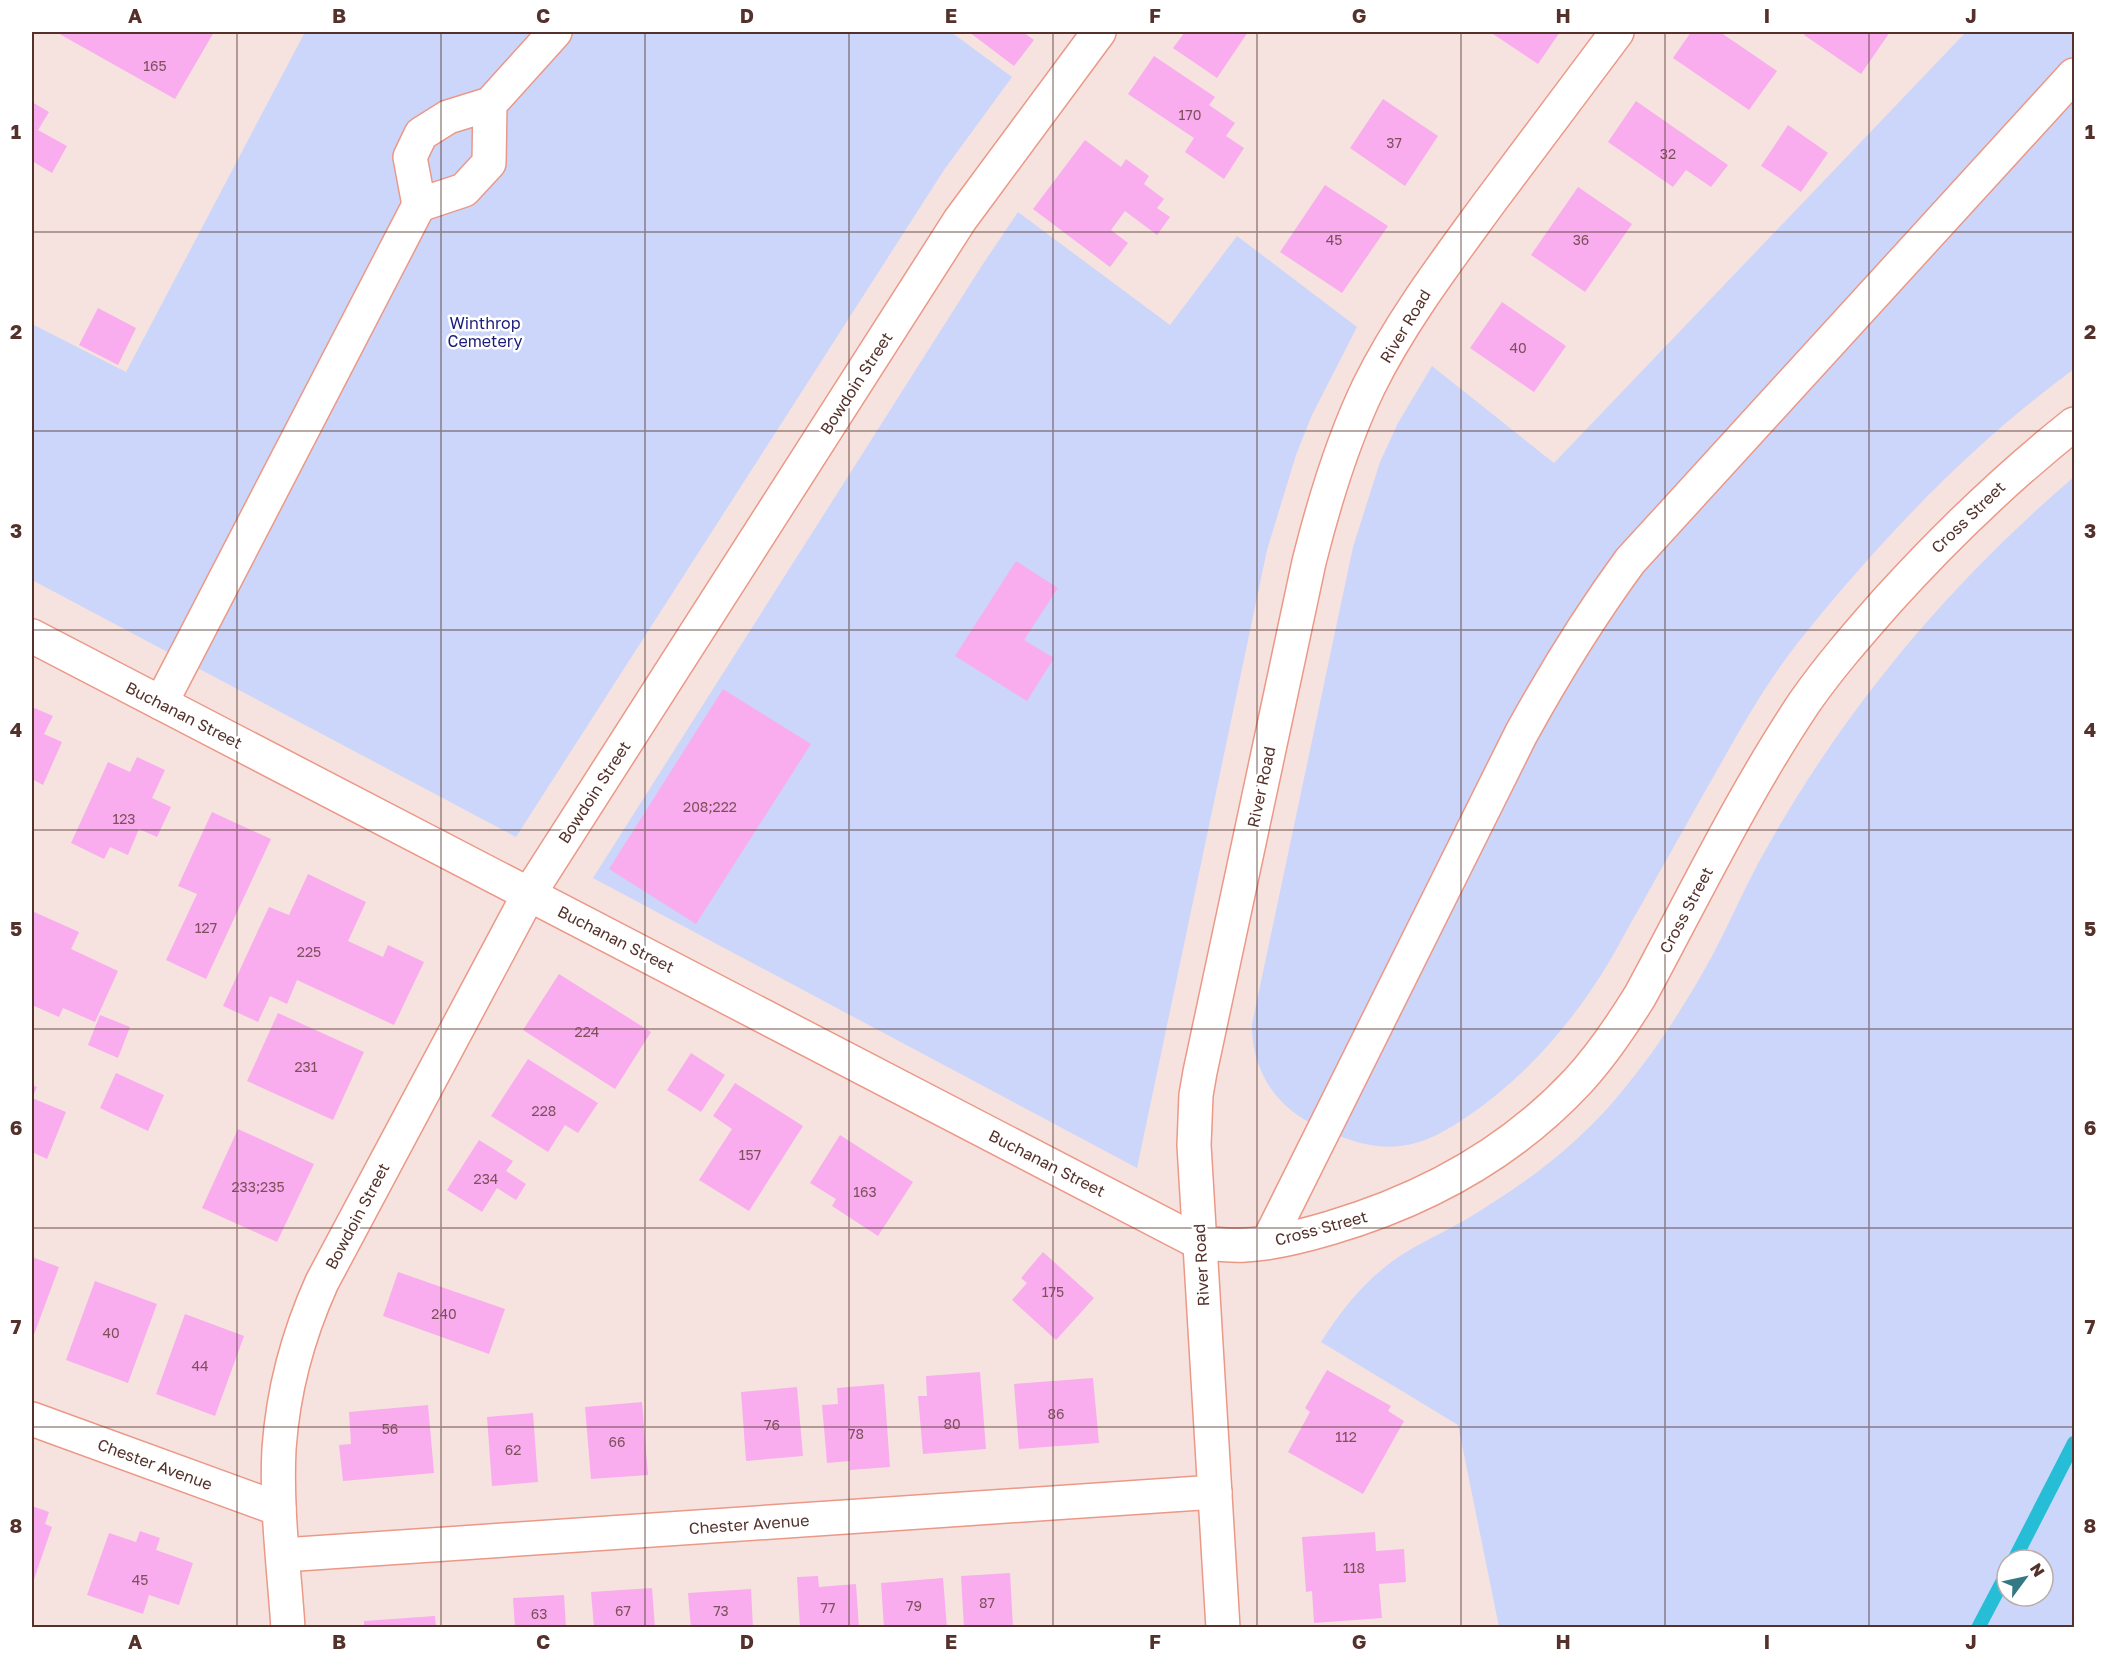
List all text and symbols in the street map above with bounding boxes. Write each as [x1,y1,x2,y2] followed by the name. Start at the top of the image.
[128,3,142,27] text: A
[332,3,346,27] text: B
[536,3,550,27] text: C
[740,3,754,27] text: D
[945,3,957,27] text: E
[1149,3,1161,27] text: F
[1352,3,1366,27] text: G
[1555,3,1571,27] text: H
[1764,3,1770,27] text: I
[1965,3,1977,27] text: J
[143,57,167,74] house number: 165
[1179,106,1201,123] house number: 170
[11,119,21,143] text: 1
[2085,119,2095,143] text: 1
[1386,134,1402,151] house number: 37
[1660,145,1676,162] house number: 32
[1326,231,1342,248] house number: 45
[1573,231,1589,248] house number: 36
[1375,285,1435,367] street label: River Road
[448,313,523,351] park label: Winthrop Cemetery
[10,319,22,343] text: 2
[2084,319,2096,343] text: 2
[816,328,896,438] street label: Bowdoin Street
[1509,339,1527,356] house number: 40
[1927,477,2009,557] street label: Cross Street
[10,518,22,542] text: 3
[2084,518,2096,542] text: 3
[122,677,246,753] street label: Buchanan Street
[10,717,22,741] text: 4
[2084,717,2096,741] text: 4
[554,737,634,847] street label: Bowdoin Street
[1243,745,1279,829] street label: River Road
[683,798,737,815] house number: 208;222
[112,810,136,827] house number: 123
[1655,863,1717,957] street label: Cross Street
[554,901,678,977] street label: Buchanan Street
[10,916,22,940] text: 5
[2084,916,2096,940] text: 5
[195,919,217,936] house number: 127
[297,943,321,960] house number: 225
[575,1023,599,1040] house number: 224
[294,1058,318,1075] house number: 231
[532,1102,556,1119] house number: 228
[10,1115,22,1139] text: 6
[2084,1115,2096,1139] text: 6
[985,1125,1109,1201] street label: Buchanan Street
[739,1146,761,1163] house number: 157
[320,1159,394,1273] street label: Bowdoin Street
[474,1170,498,1187] house number: 234
[231,1178,285,1195] house number: 233;235
[853,1183,877,1200] house number: 163
[1273,1206,1369,1250] street label: Cross Street
[1189,1223,1213,1307] street label: River Road
[1042,1283,1064,1300] house number: 175
[431,1305,457,1322] house number: 240
[11,1314,22,1338] text: 7
[2085,1314,2096,1338] text: 7
[102,1324,120,1341] house number: 40
[191,1357,209,1374] house number: 44
[1047,1405,1065,1422] house number: 86
[943,1415,961,1432] house number: 80
[764,1416,780,1433] house number: 76
[382,1420,398,1437] house number: 56
[848,1425,864,1442] house number: 78
[1335,1428,1357,1445] house number: 112
[609,1433,625,1450] house number: 66
[95,1434,215,1494] street label: Chester Avenue
[505,1441,521,1458] house number: 62
[688,1510,810,1538] street label: Chester Avenue
[10,1513,22,1537] text: 8
[2084,1513,2096,1537] text: 8
[1995,1548,2055,1608] north arrow
[1343,1559,1365,1576] house number: 118
[2026,1559,2049,1580] text: N
[132,1571,148,1588] house number: 45
[979,1594,995,1611] house number: 87
[906,1597,922,1614] house number: 79
[821,1599,835,1616] house number: 77
[615,1602,631,1619] house number: 67
[713,1602,729,1619] house number: 73
[531,1605,547,1622] house number: 63
[128,1629,142,1653] text: A
[332,1629,346,1653] text: B
[536,1629,550,1653] text: C
[740,1629,754,1653] text: D
[945,1629,957,1653] text: E
[1149,1629,1161,1653] text: F
[1352,1629,1366,1653] text: G
[1555,1629,1571,1653] text: H
[1764,1629,1770,1653] text: I
[1965,1629,1977,1653] text: J

